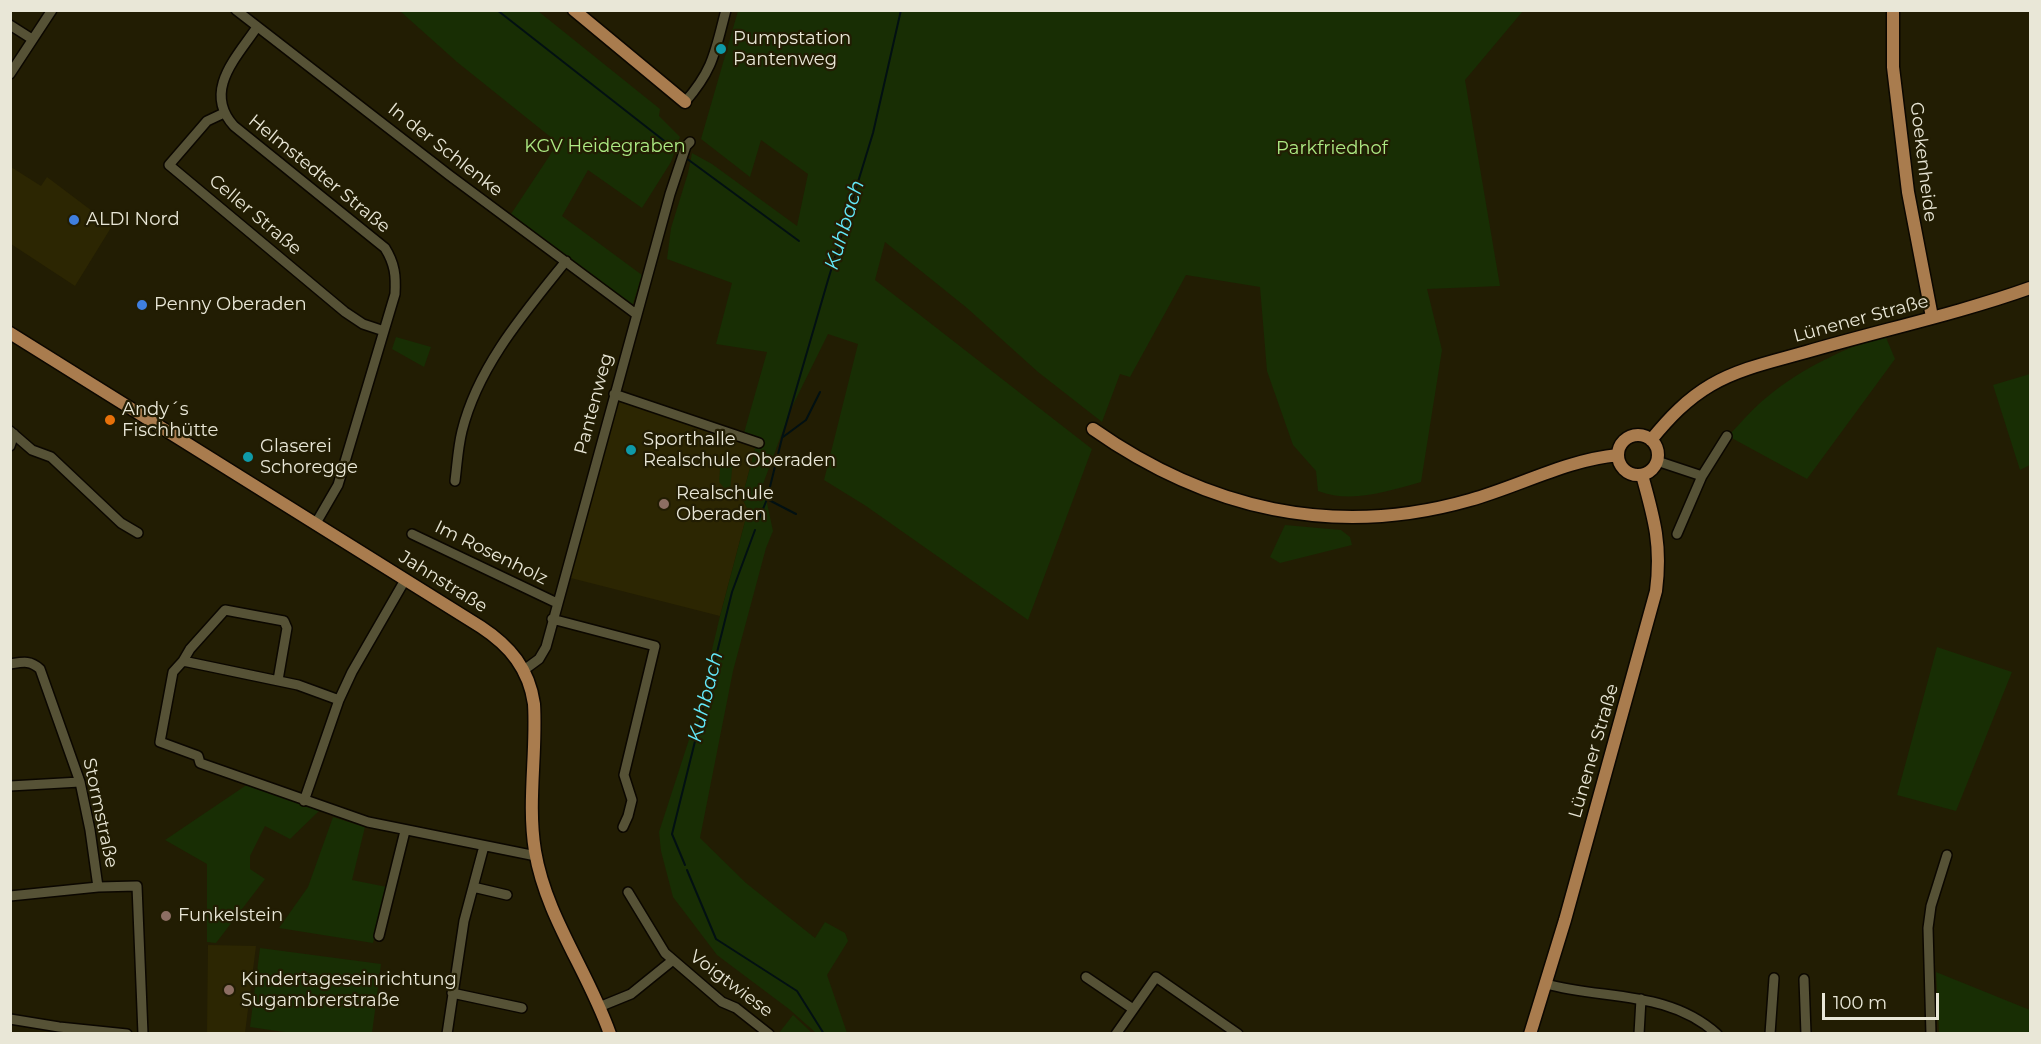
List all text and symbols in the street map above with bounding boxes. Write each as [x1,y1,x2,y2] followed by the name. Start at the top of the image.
[733,28,851,70] place label: Pumpstation Pantenweg
[714,42,728,56] marker: Pumpstation Pantenweg
[383,98,507,202] street label: In der Schlenke
[1905,101,1941,223] street label: Goekenheide
[244,110,394,238] street label: Helmstedter Straße
[524,136,686,158] park label: KGV Heidegraben
[1276,138,1388,160] park label: Parkfriedhof
[204,170,306,260] street label: Celler Straße
[820,177,870,273] water label: Kuhbach
[86,209,180,231] place label: ALDI Nord
[67,213,81,227] marker: ALDI Nord
[1791,291,1931,347] street label: Lünener Straße
[154,294,307,316] place label: Penny Oberaden
[135,298,149,312] marker: Penny Oberaden
[570,351,618,457] street label: Pantenweg
[122,399,218,442] place label: Andy´s Fischhütte
[103,413,117,427] marker: Andy´s Fischhütte
[643,429,836,472] place label: Sporthalle Realschule Oberaden
[260,436,358,478] place label: Glaserei Schoregge
[624,443,638,457] marker: Sporthalle Realschule Oberaden
[241,450,255,464] marker: Glaserei Schoregge
[676,483,774,526] place label: Realschule Oberaden
[657,497,671,511] marker: Realschule Oberaden
[431,516,551,590] street label: Im Rosenholz
[395,546,491,618] street label: Jahnstraße
[683,649,729,745] water label: Kuhbach
[1564,681,1624,821] street label: Lünener Straße
[78,756,122,870] street label: Stormstraße
[178,905,283,927] place label: Funkelstein
[159,909,173,923] marker: Funkelstein
[685,946,777,1022] street label: Voigtwiese
[241,969,457,1012] place label: Kindertageseinrichtung Sugambrerstraße
[1825,981,1942,1019] scale bar
[222,983,236,997] marker: Kindertageseinrichtung Sugambrerstraße
[1833,992,1887,1014] text: 100 m

